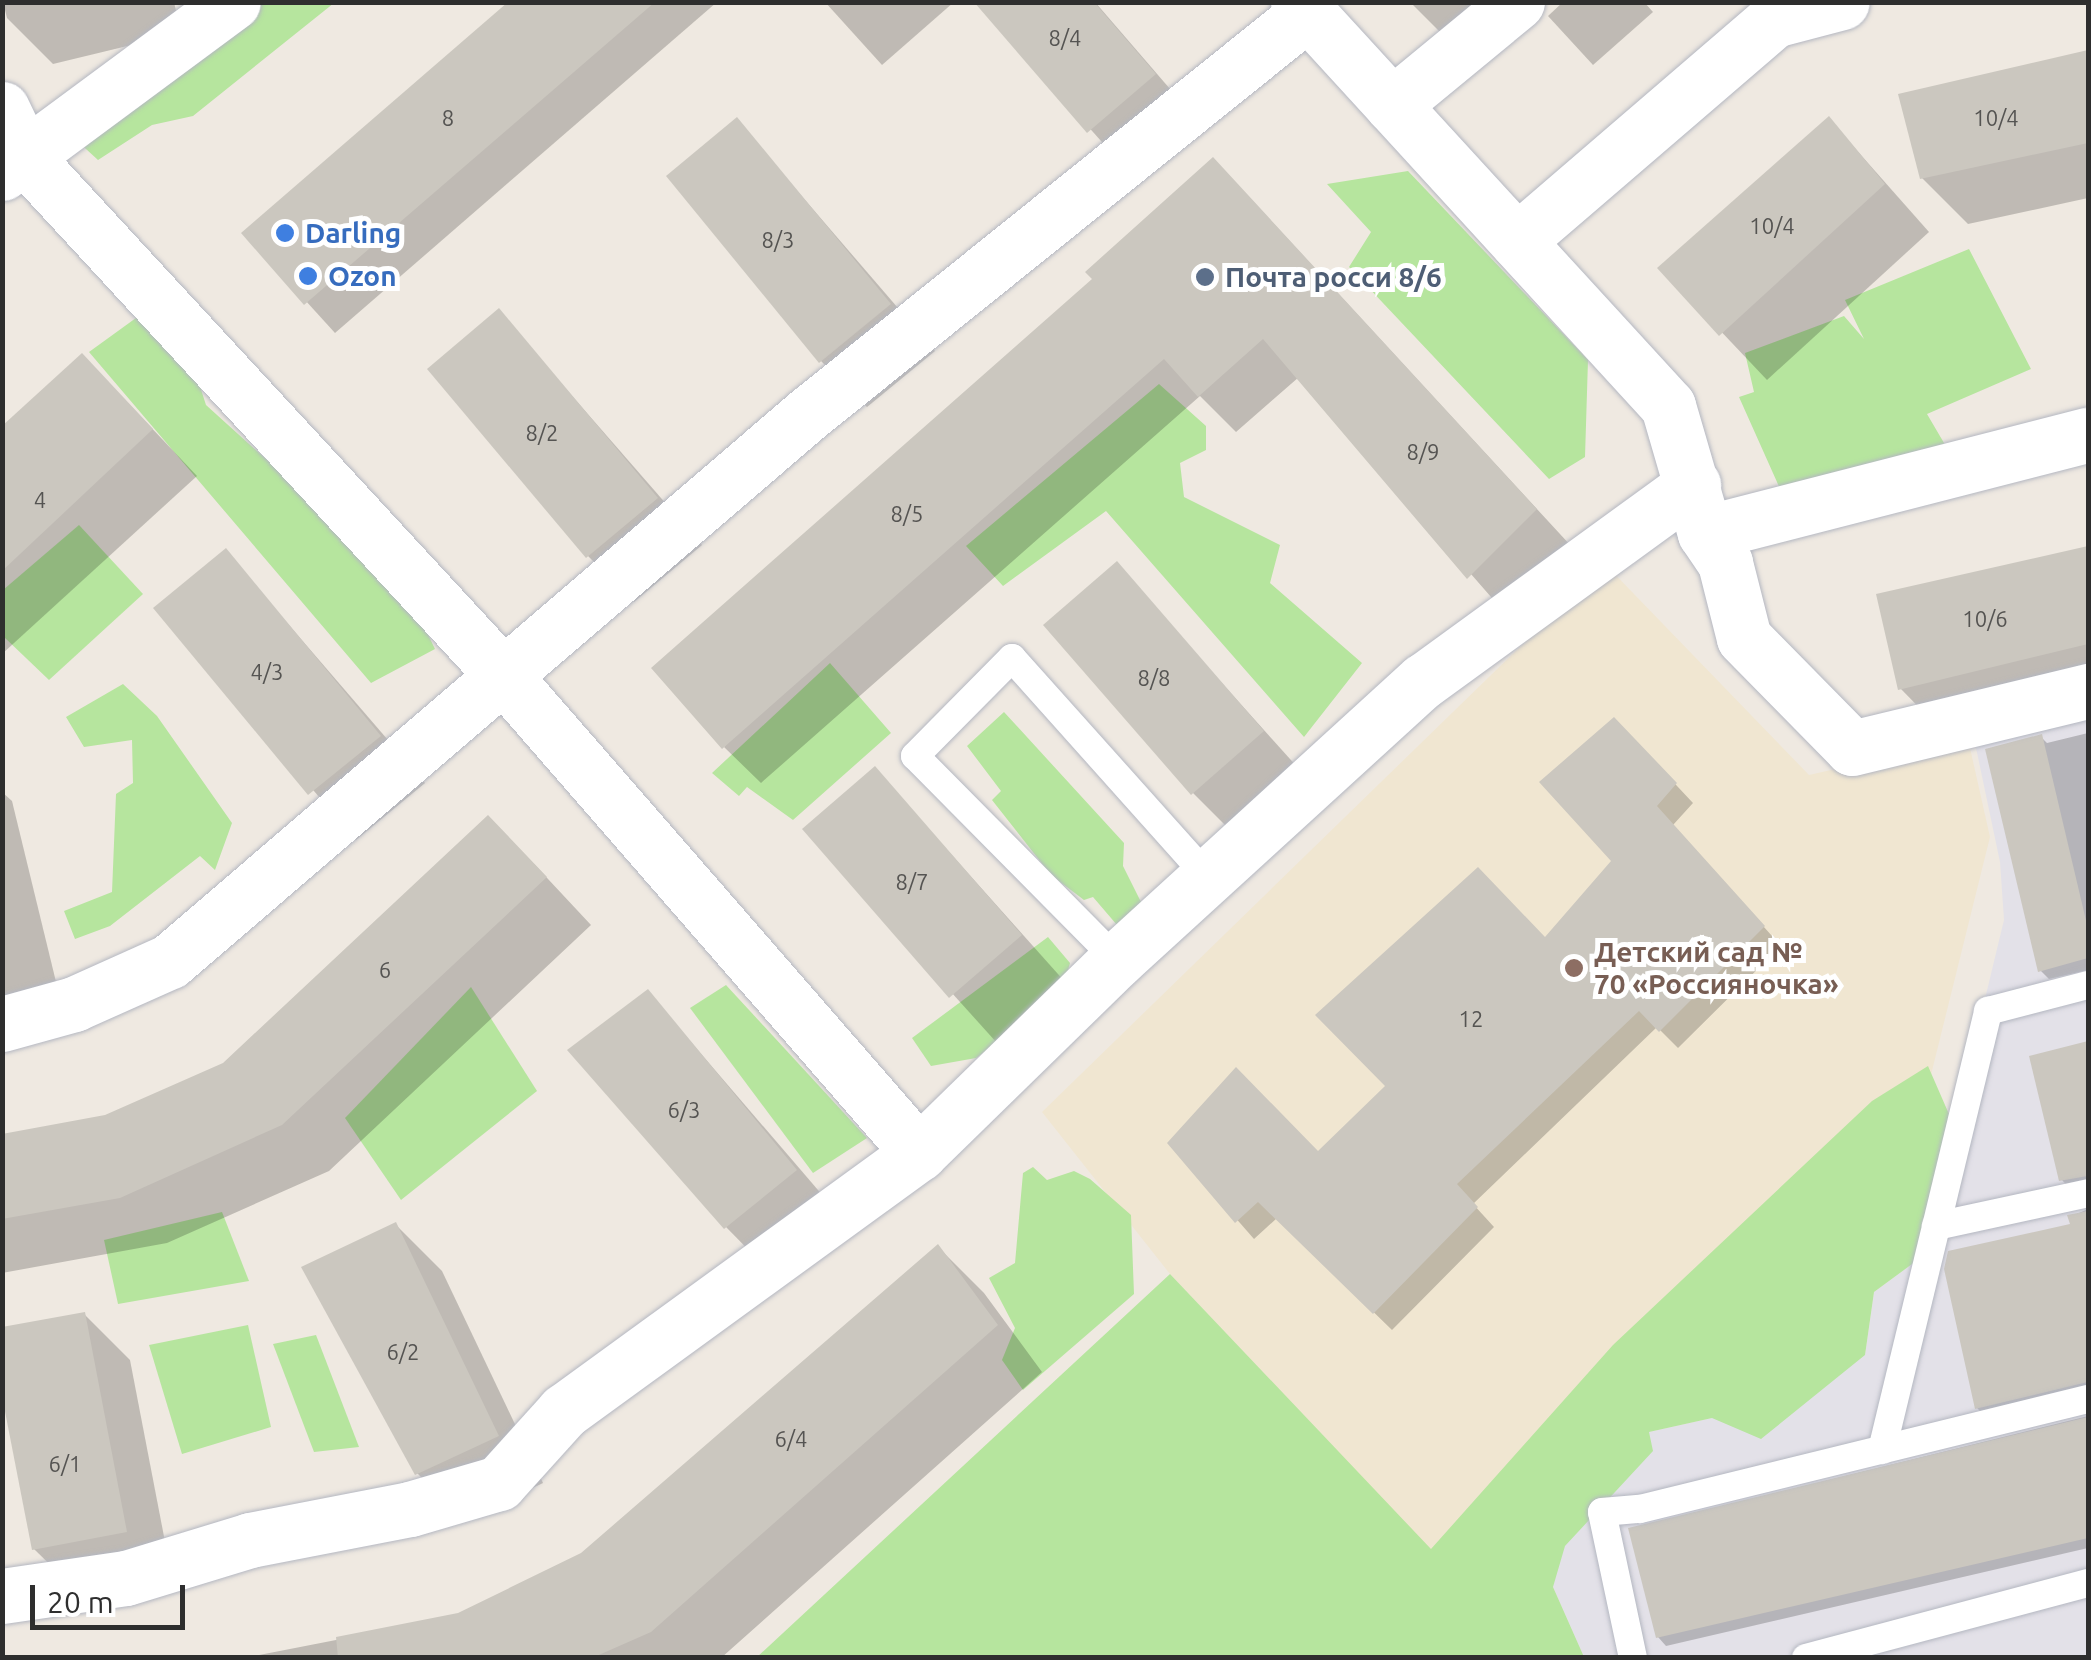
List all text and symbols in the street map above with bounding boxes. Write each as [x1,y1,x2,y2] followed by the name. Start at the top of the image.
[1049,25,1081,51] house number: 8/4
[442,105,454,131] house number: 8
[1973,105,2019,131] house number: 10/4
[1749,213,1795,239] house number: 10/4
[305,216,401,250] place label: Darling
[274,222,296,244] marker: Darling
[762,227,794,253] house number: 8/3
[328,259,397,293] place label: Ozon
[1225,260,1442,294] place label: Почта росси 8/6
[297,265,319,287] marker: Ozon
[1194,266,1216,288] marker: Почта росси 8/6
[526,420,558,446] house number: 8/2
[1407,439,1439,465] house number: 8/9
[34,487,46,513] house number: 4
[891,501,923,527] house number: 8/5
[1962,606,2008,632] house number: 10/6
[251,659,283,685] house number: 4/3
[1138,665,1170,691] house number: 8/8
[896,869,928,895] house number: 8/7
[1594,935,1839,1001] place label: Детский сад № 70 «Россияночка»
[379,957,391,983] house number: 6
[1563,957,1585,979] marker: Детский сад № 70 «Россияночка»
[1459,1006,1483,1032] house number: 12
[668,1097,700,1123] house number: 6/3
[387,1339,419,1365] house number: 6/2
[775,1426,807,1452] house number: 6/4
[49,1451,81,1477] house number: 6/1
[35,1565,190,1627] scale bar
[47,1585,114,1619] text: 20 m

